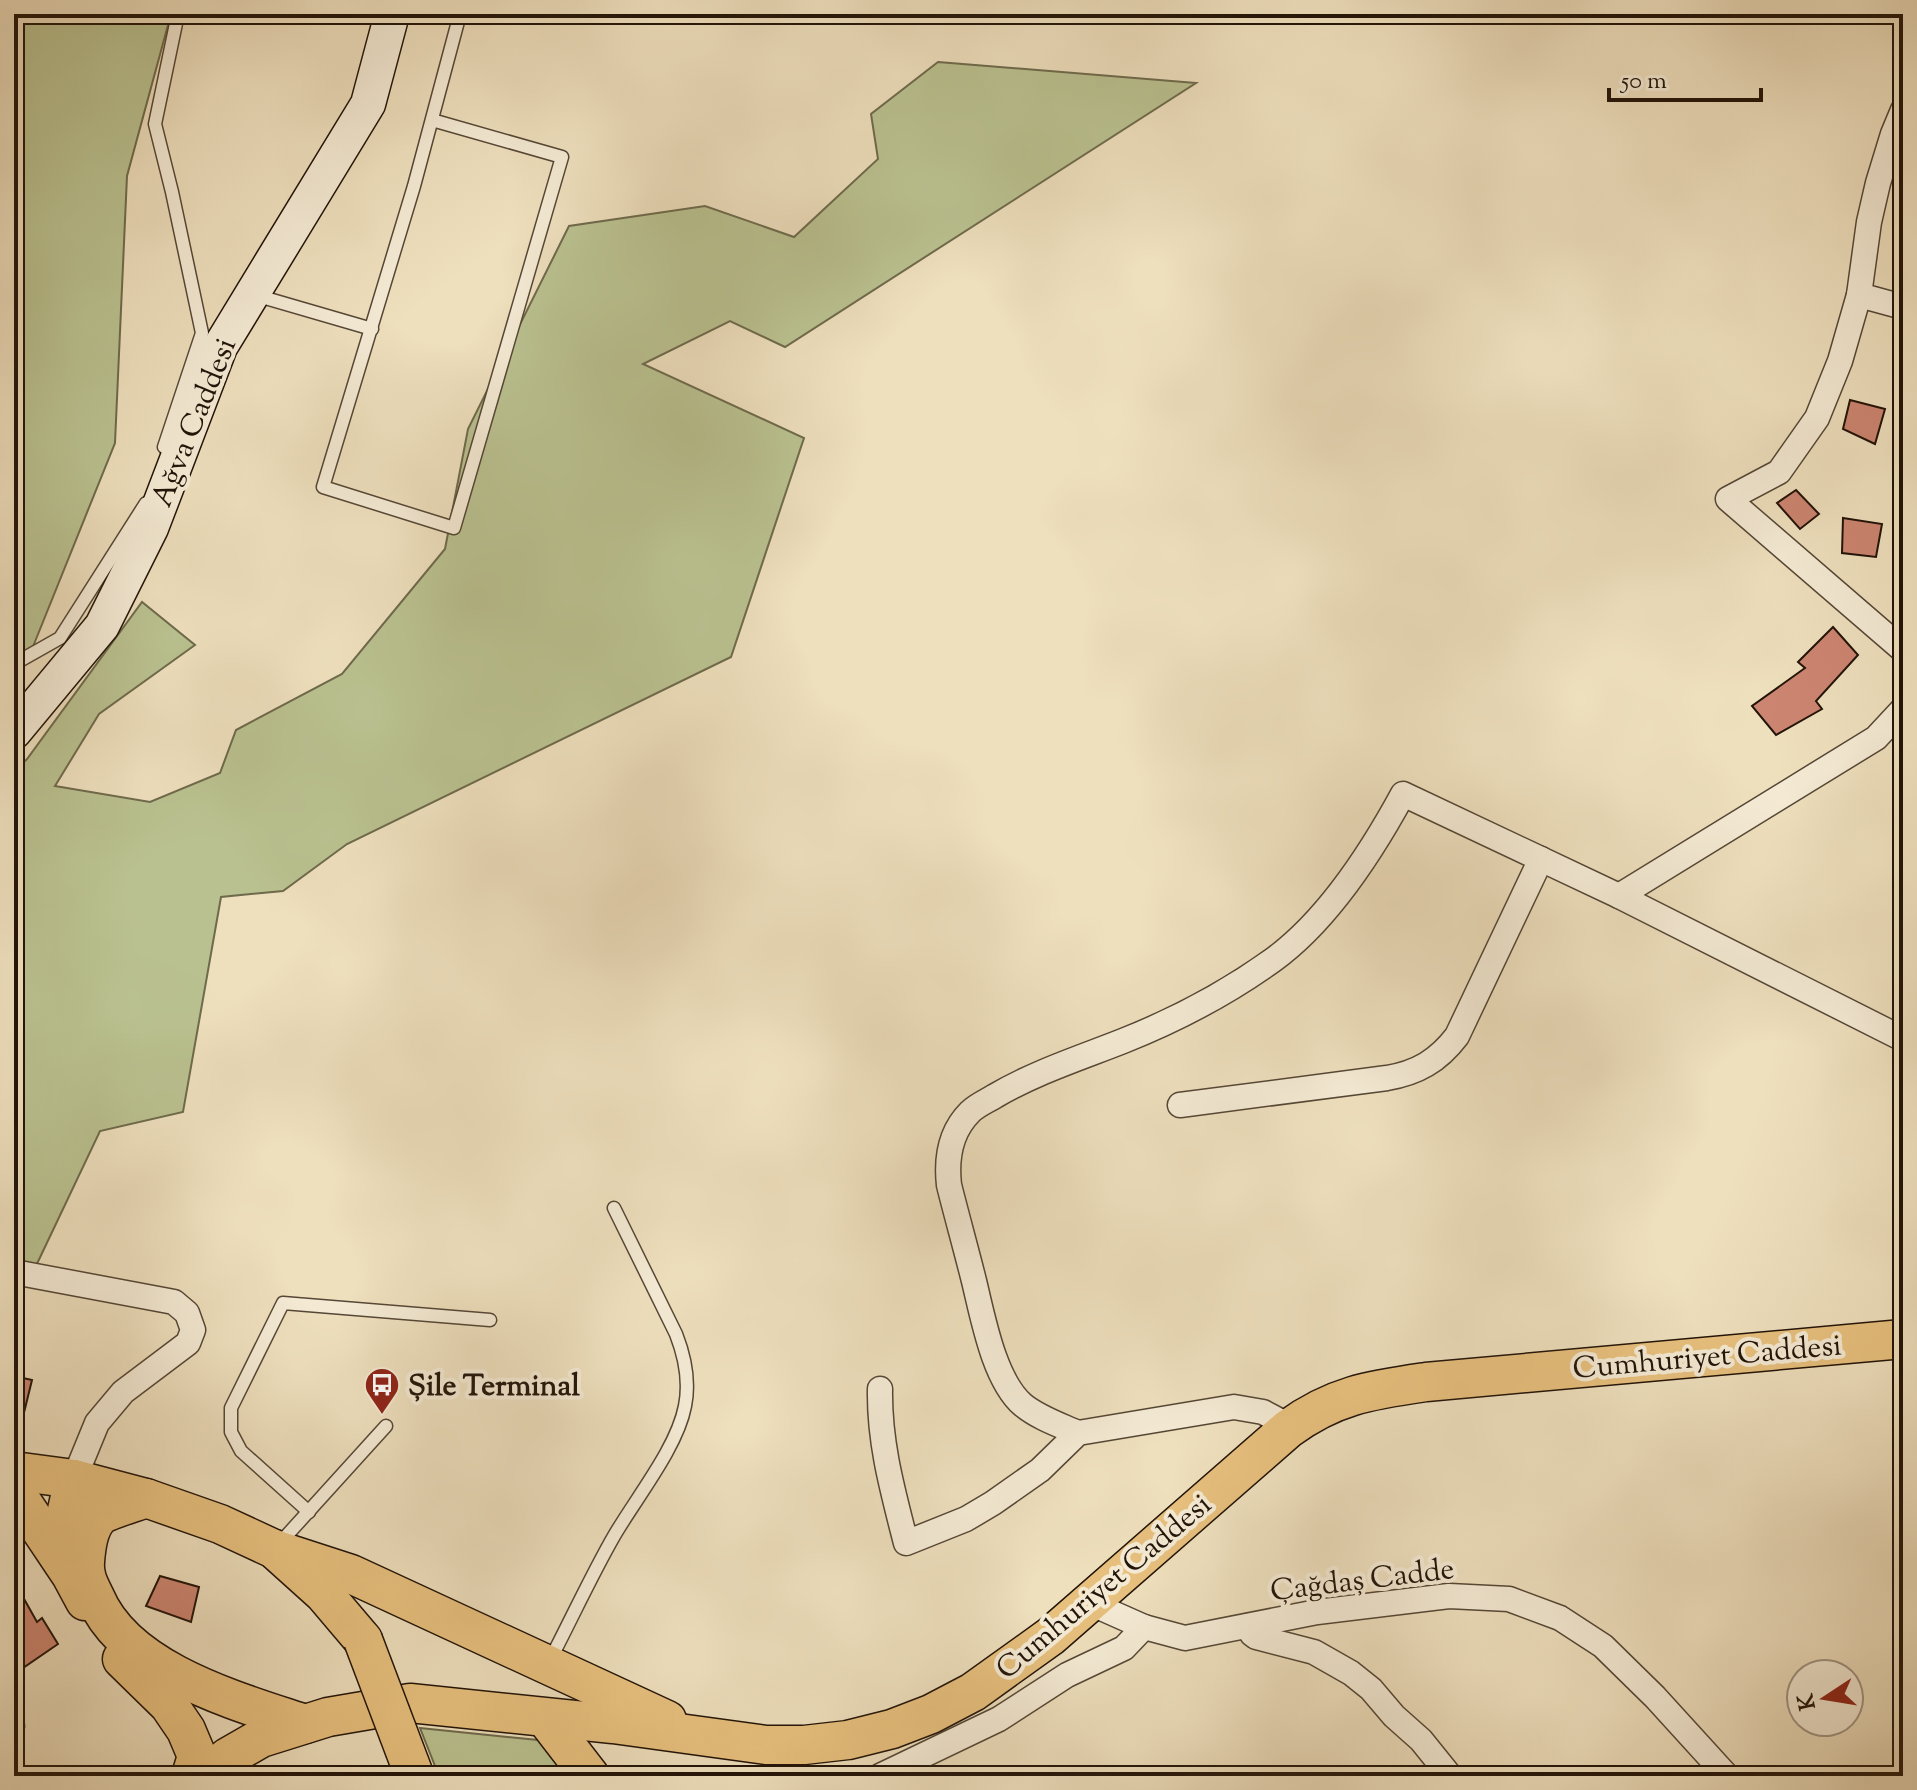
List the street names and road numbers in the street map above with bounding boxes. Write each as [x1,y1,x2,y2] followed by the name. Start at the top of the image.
[142,332,249,514] street label: Ağva Caddesi
[1571,1325,1843,1392] street label: Cumhuriyet Caddesi
[987,1485,1222,1691] street label: Cumhuriyet Caddesi
[1268,1549,1457,1614] street label: Çağdaş Cadde

